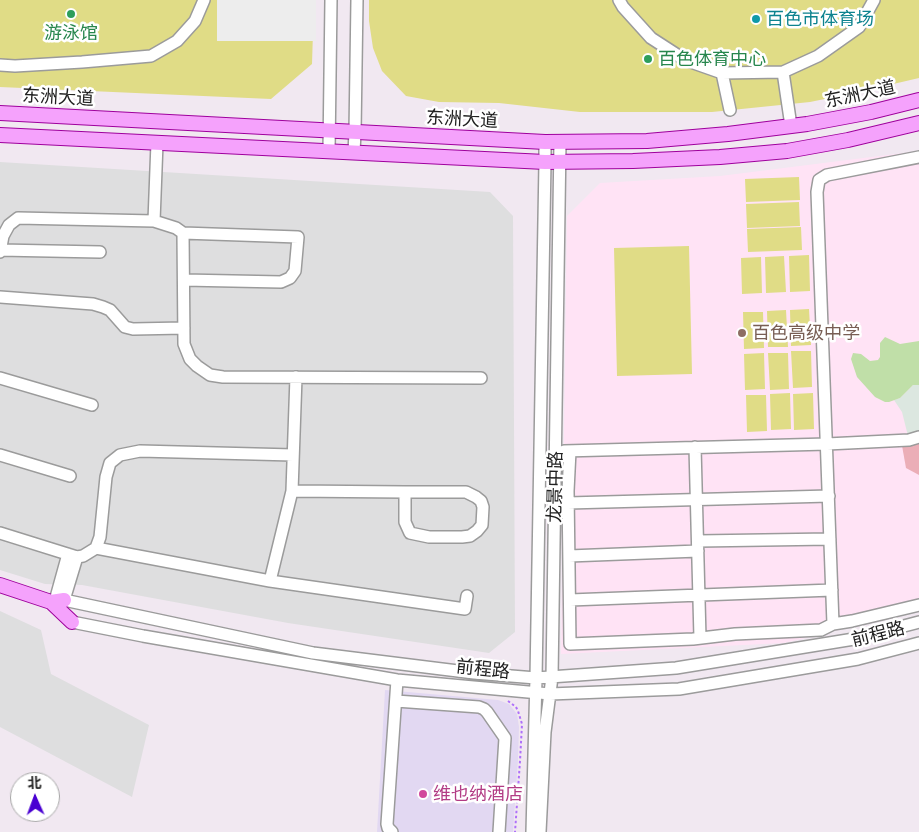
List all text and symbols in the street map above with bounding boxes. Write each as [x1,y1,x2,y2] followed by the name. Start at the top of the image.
[65,8,77,20] marker: 游泳馆
[766,8,874,30] place label: 百色市体育场
[750,13,762,25] marker: 百色市体育场
[44,22,98,44] place label: 游泳馆
[658,48,766,70] place label: 百色体育中心
[642,53,654,65] marker: 百色体育中心
[823,76,897,112] street label: 东洲大道
[21,84,95,110] street label: 东洲大道
[425,106,499,132] street label: 东洲大道
[752,322,860,344] place label: 百色高级中学
[736,327,748,339] marker: 百色高级中学
[544,451,566,523] street label: 龙景中路
[849,617,907,651] street label: 前程路
[455,655,511,683] street label: 前程路
[10,772,60,822] north arrow
[27,774,42,791] text: 北
[433,783,523,805] place label: 维也纳酒店
[417,788,429,800] marker: 维也纳酒店

